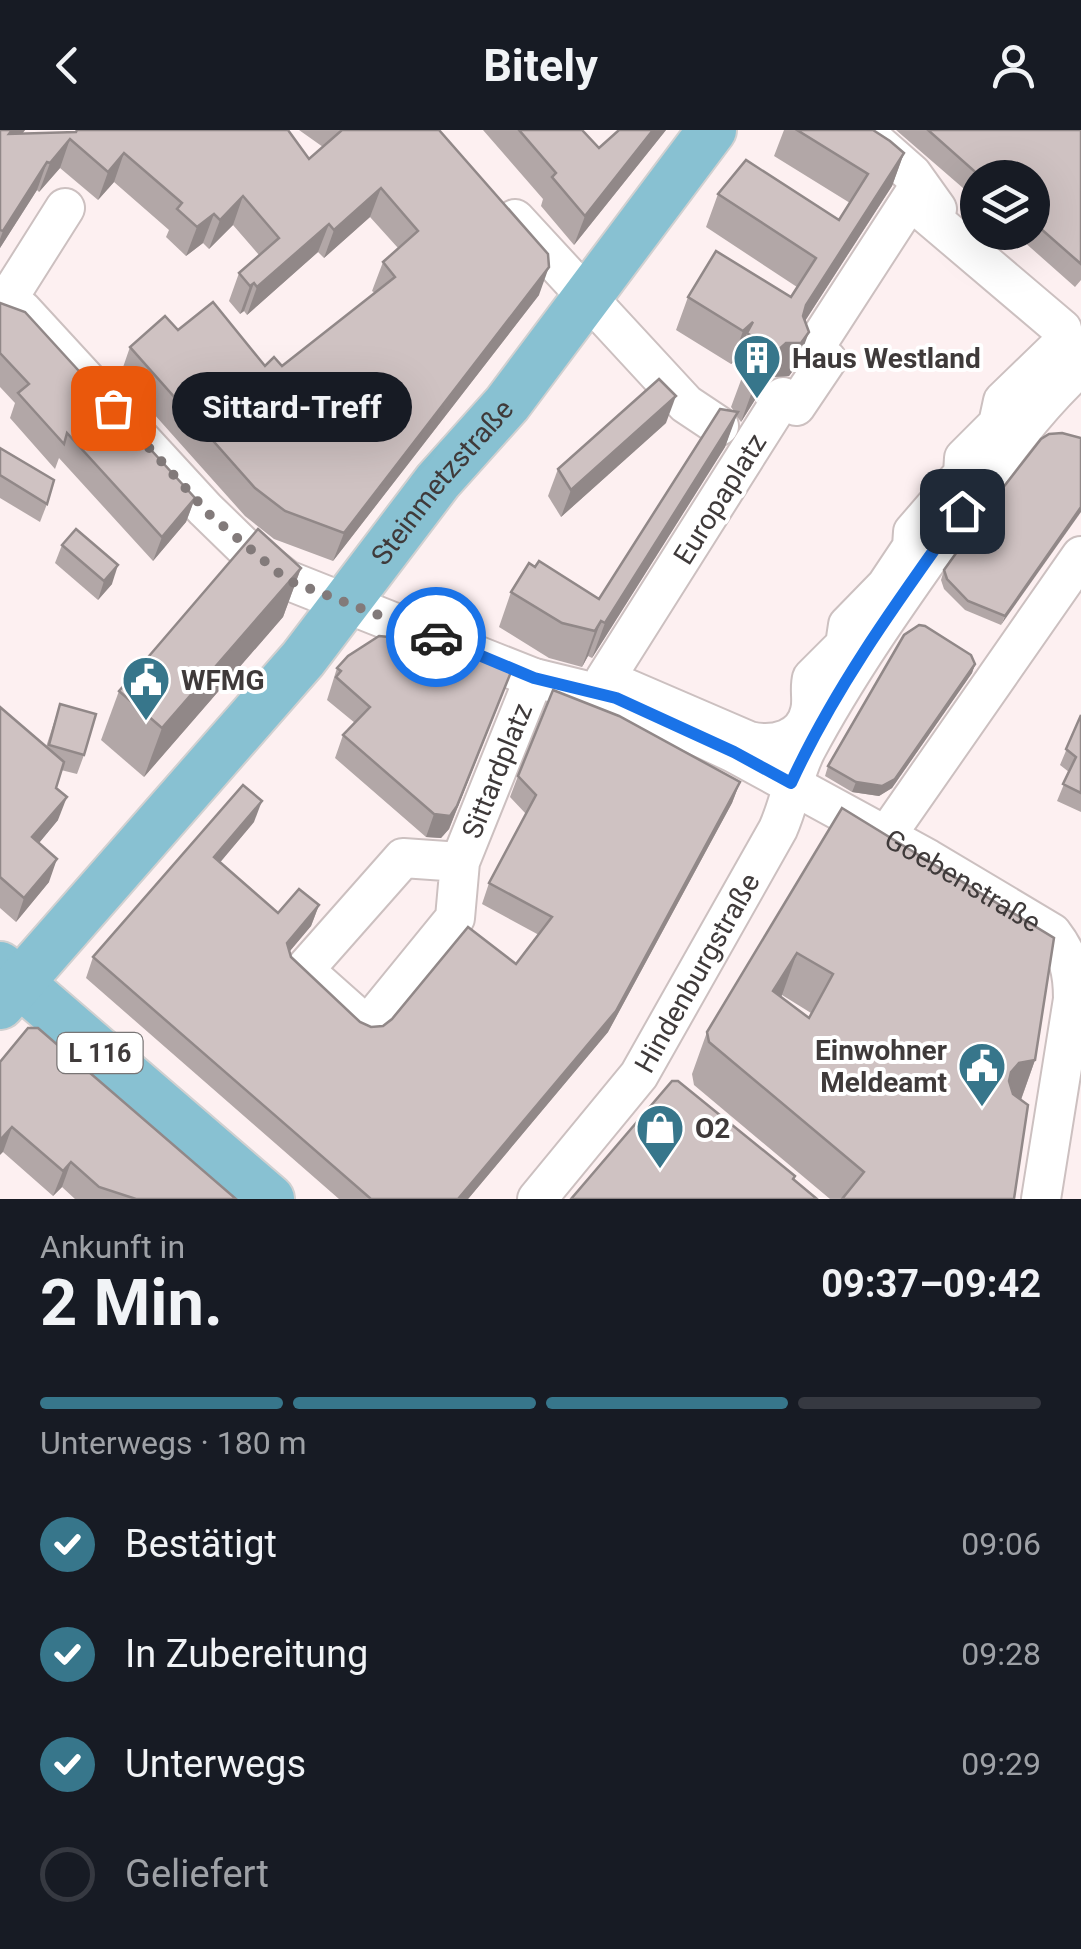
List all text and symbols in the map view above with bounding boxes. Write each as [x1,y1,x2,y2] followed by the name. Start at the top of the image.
[40,38,95,93] icon: back
[986,38,1041,93] icon: person
[483,39,598,92] text: Bitely
[960,160,1050,250] map controls
[960,160,1050,250] button: layers
[731,332,783,400] building icon: Haus Westland
[792,342,981,375] place label: Haus Westland
[71,366,156,451] pin
[173,373,413,443] callout: Sittard-Treff
[86,381,141,436] icon: bag
[202,388,382,426] text: Sittard-Treff
[364,392,520,571] street label: Steinmetzstraße
[667,427,773,571] street label: Europaplatz
[920,469,1005,554] pin
[935,484,990,539] icon: home
[386,587,486,687] courier
[409,610,464,665] icon: car
[120,654,172,722] public building icon: WFMG
[181,664,264,697] place label: WFMG
[455,698,539,843] street label: Sittardplatz
[879,822,1047,939] street label: Goebenstraße
[627,867,766,1078] street label: Hindenburgstraße
[58,1033,142,1073] road number: L 116
[815,1034,947,1099] place label: Einwohner Meldeamt
[956,1040,1008,1108] public building icon: Einwohner Meldeamt
[634,1102,686,1170] shop icon: O2
[695,1112,730,1145] place label: O2
[40,1228,185,1266] text: Ankunft in
[821,1262,1041,1306] text: 09:37–09:42
[40,1265,223,1341] text: 2 Min.
[40,1424,307,1462] text: Unterwegs · 180 m
[40,1517,95,1572] icon: check
[125,1522,277,1566] text: Bestätigt
[961,1525,1041,1563] text: 09:06
[40,1627,95,1682] icon: check
[125,1632,368,1676] text: In Zubereitung
[961,1635,1041,1673] text: 09:28
[40,1737,95,1792] icon: check
[125,1742,306,1786] text: Unterwegs
[961,1745,1041,1783] text: 09:29
[125,1852,269,1896] text: Geliefert

